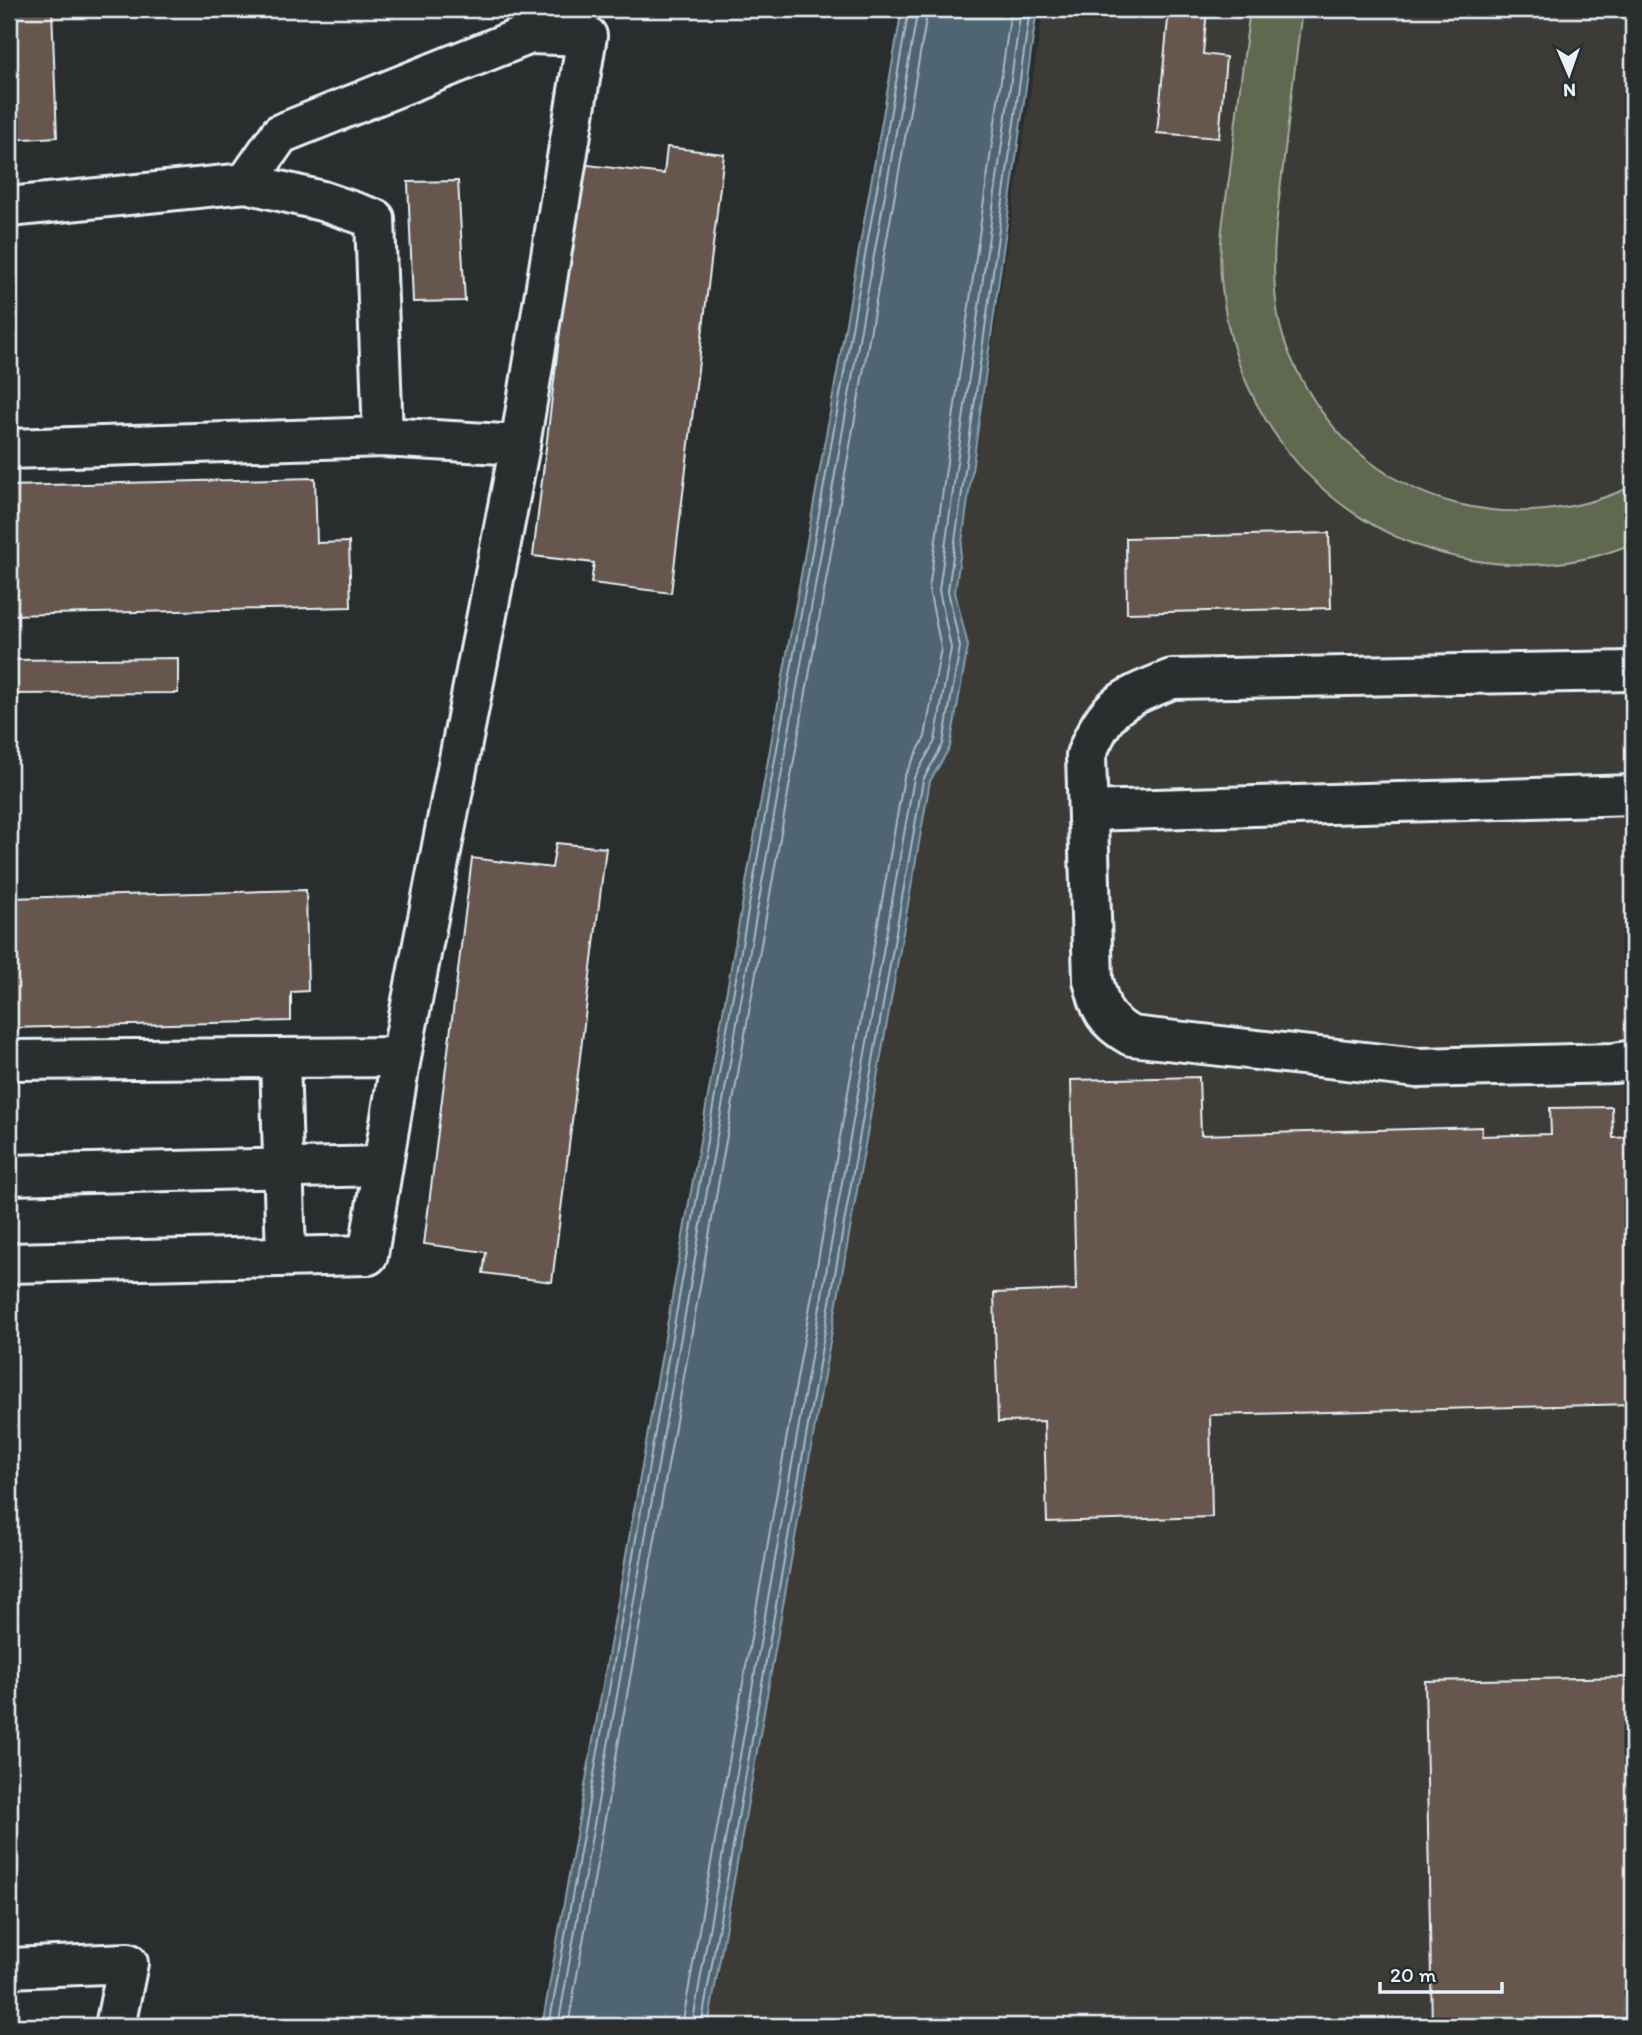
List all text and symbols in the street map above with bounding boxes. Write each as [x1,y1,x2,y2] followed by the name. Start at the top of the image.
[1534,38,1604,108] north arrow
[1563,79,1576,102] text: N
[1380,1951,1502,1995] scale bar
[1390,1962,1437,1987] text: 20 m

